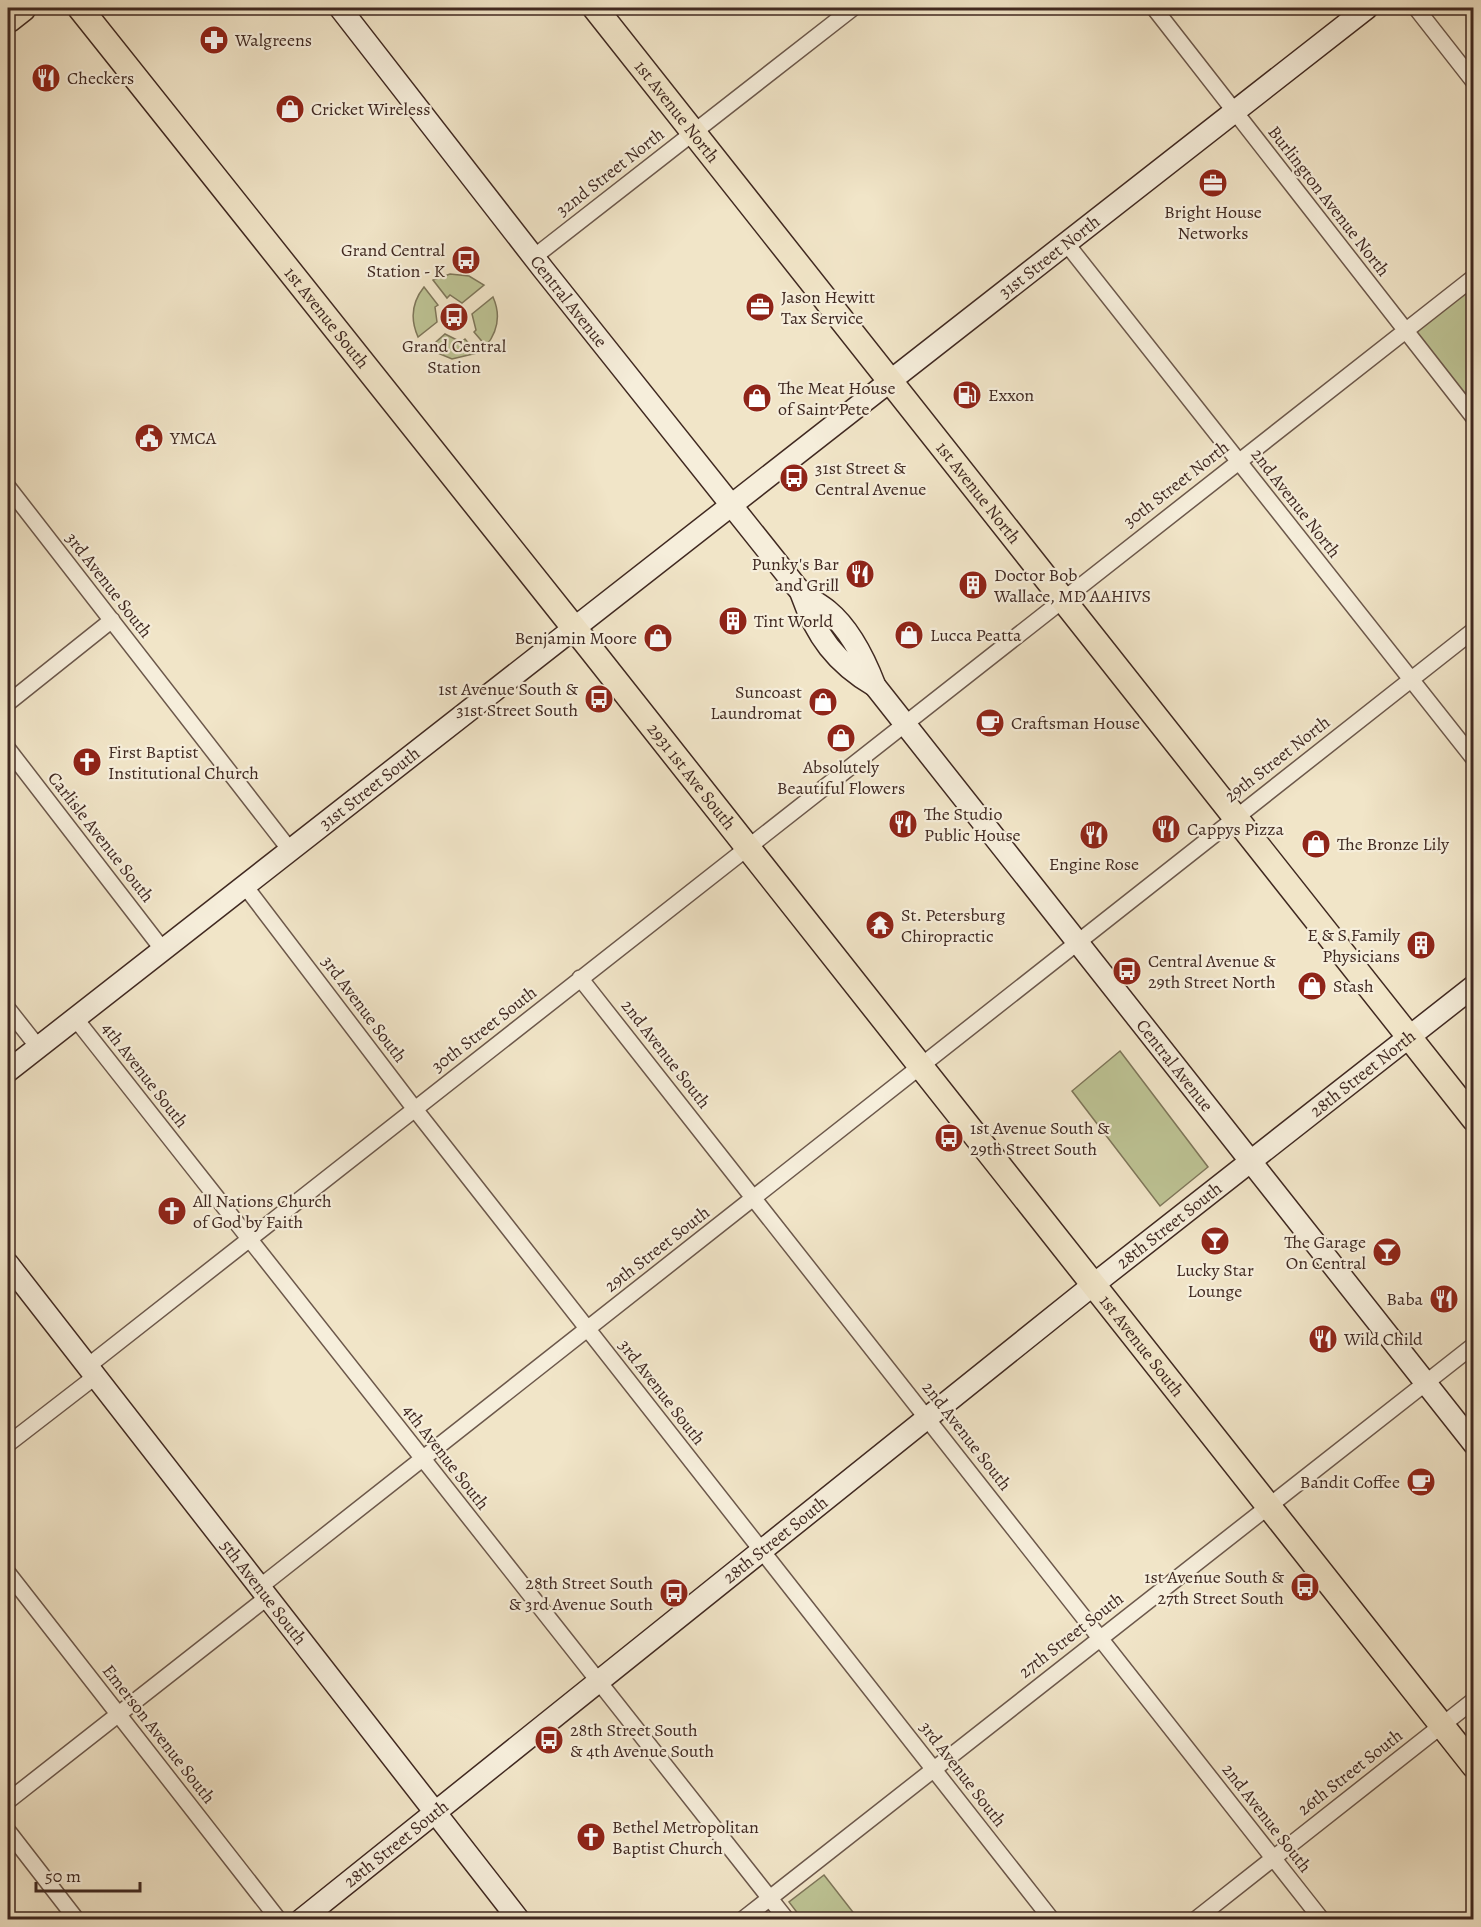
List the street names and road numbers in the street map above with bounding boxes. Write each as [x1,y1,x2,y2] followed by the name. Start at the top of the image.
[629,55,725,168] street label: 1st Avenue North
[1263,121,1396,282] street label: Burlington Avenue North
[551,122,669,222] street label: 32nd Street North
[994,209,1105,304] street label: 31st Street North
[525,250,613,352] street label: Central Avenue
[279,262,375,374] street label: 1st Avenue South
[1118,435,1234,533] street label: 30th Street North
[930,436,1027,549] street label: 1st Avenue North
[1246,443,1347,563] street label: 2nd Avenue North
[60,527,158,643] street label: 3rd Avenue South
[1219,710,1335,808] street label: 29th Street North
[642,718,741,835] street label: 2931 1st Ave South
[314,741,425,835] street label: 31st Street South
[42,767,160,908] street label: Carlisle Avenue South
[316,951,412,1068] street label: 3rd Avenue South
[426,980,542,1078] street label: 30th Street South
[616,995,716,1114] street label: 2nd Avenue South
[1131,1014,1219,1117] street label: Central Avenue
[96,1017,194,1133] street label: 4th Avenue South
[1305,1024,1421,1122] street label: 28th Street North
[1112,1176,1227,1274] street label: 28th Street South
[600,1200,715,1298] street label: 29th Street South
[1094,1290,1190,1402] street label: 1st Avenue South
[613,1334,711,1450] street label: 3rd Avenue South
[917,1377,1017,1496] street label: 2nd Avenue South
[397,1399,495,1515] street label: 4th Avenue South
[718,1490,833,1589] street label: 28th Street South
[215,1534,313,1650] street label: 5th Avenue South
[1014,1586,1129,1683] street label: 27th Street South
[97,1660,221,1809] street label: Emerson Avenue South
[914,1716,1012,1832] street label: 3rd Avenue South
[1292,1723,1408,1821] street label: 26th Street South
[1217,1759,1317,1878] street label: 2nd Avenue South
[339,1794,454,1893] street label: 28th Street South

